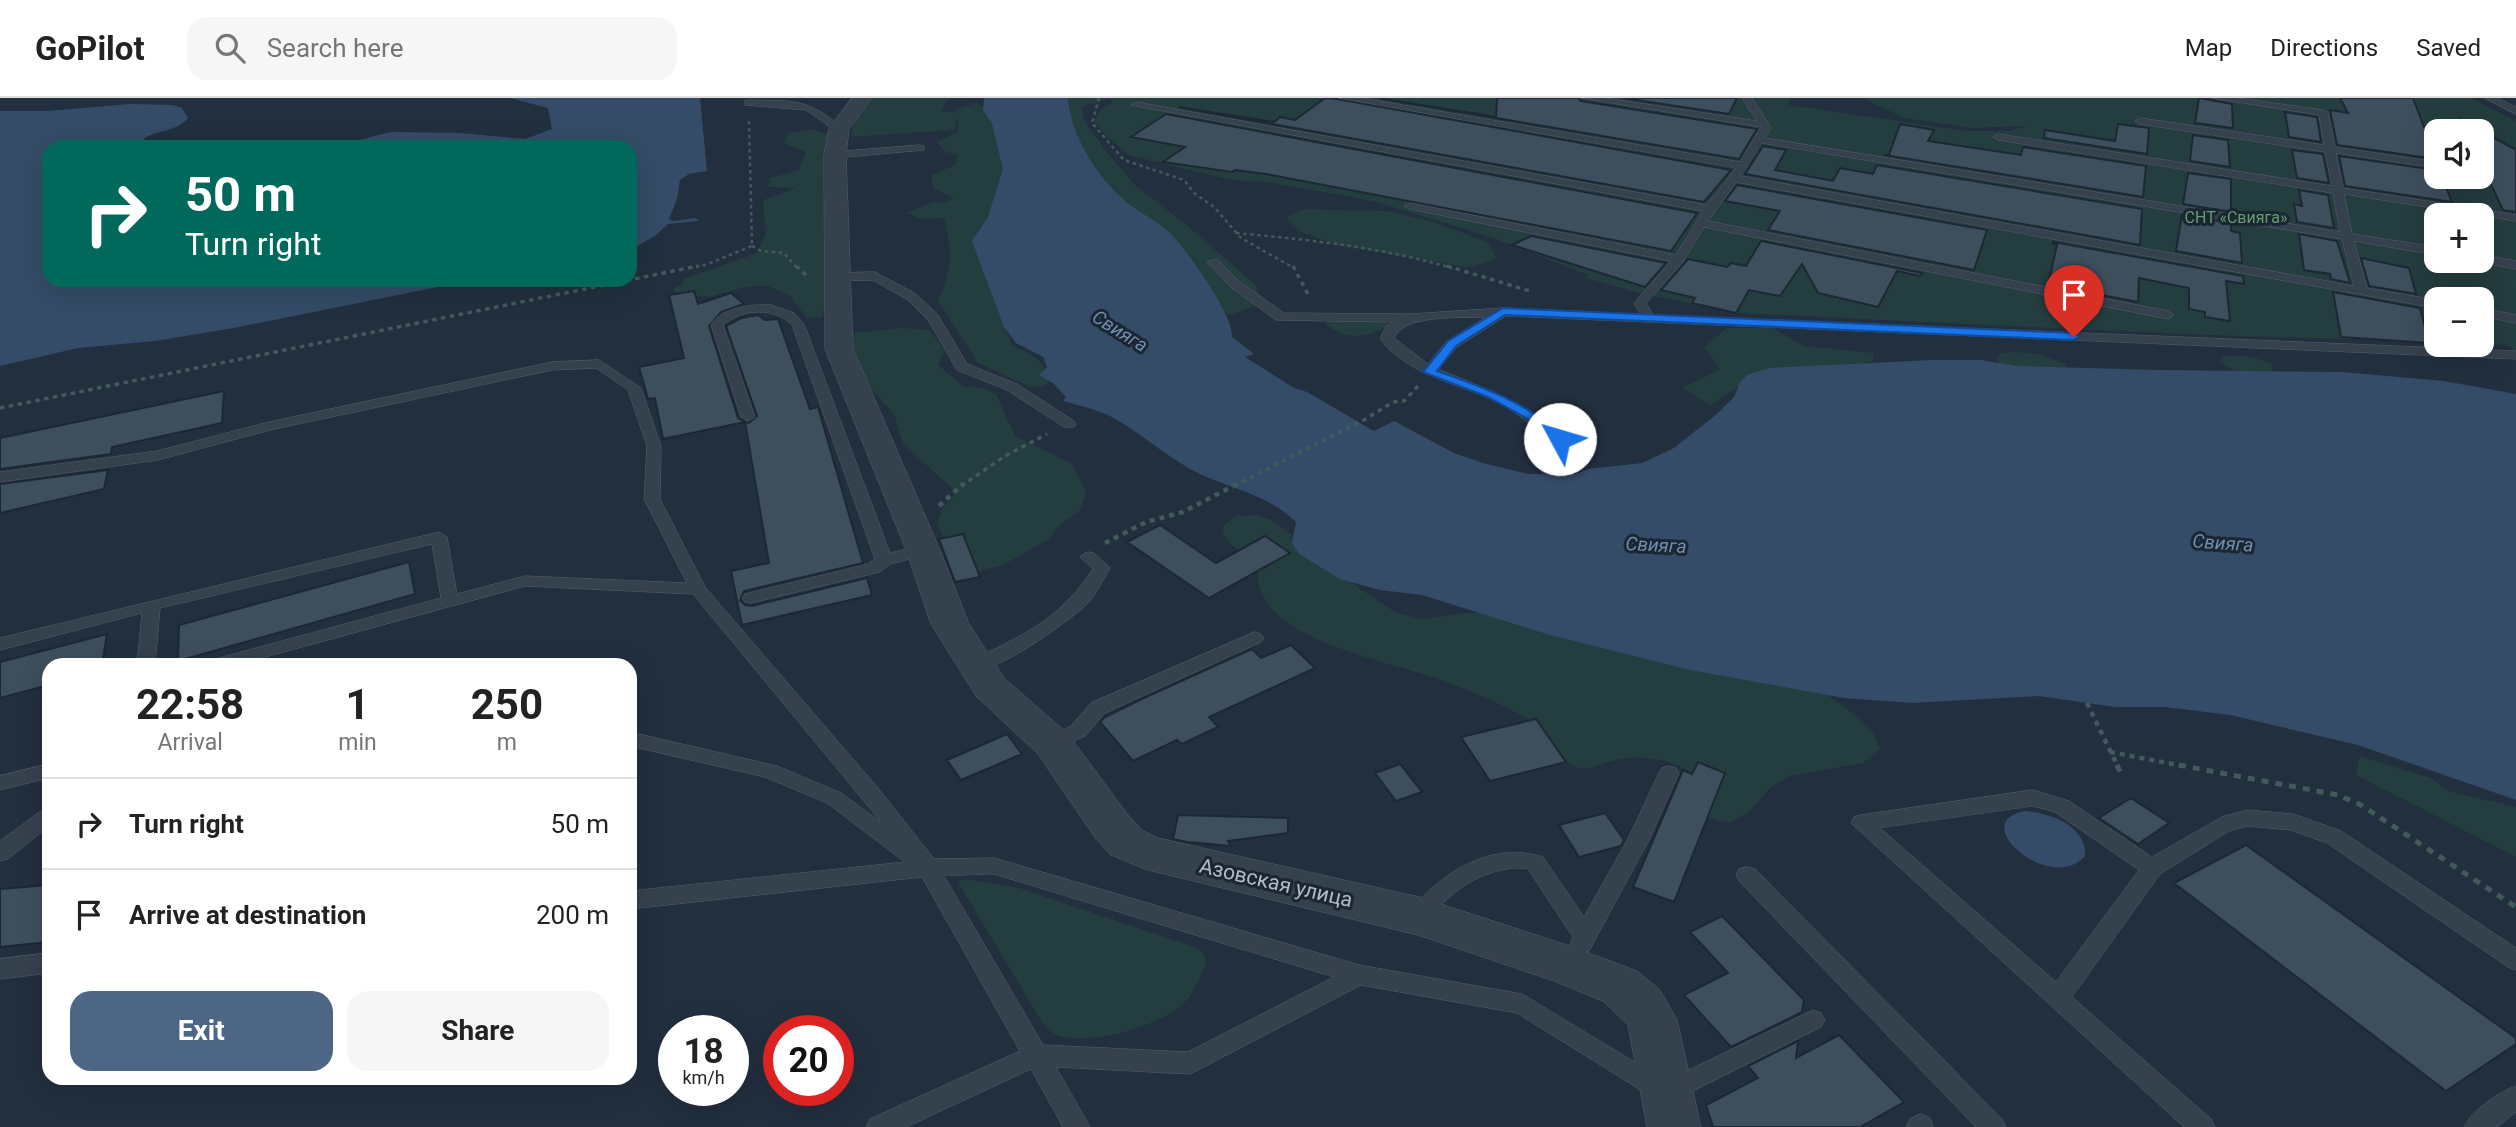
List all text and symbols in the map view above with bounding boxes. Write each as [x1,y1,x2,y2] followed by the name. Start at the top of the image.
[187,17,677,80] search box
[35,29,145,68] text: GoPilot
[211,29,249,67] icon: search
[267,33,403,63] text: Search here
[2185,34,2232,62] text: Map
[2270,34,2378,62] text: Directions
[2416,34,2481,62] text: Saved
[2424,119,2494,357] map controls
[2424,119,2494,189] button: sound
[185,166,296,223] text: 50 m
[70,168,161,259] icon: right
[2424,203,2494,273] button: +
[2185,208,2287,227] park label: СНТ «Свияга»
[185,225,321,263] text: Turn right
[2044,265,2104,337] pin
[2055,276,2093,314] icon: arrive
[2424,287,2494,357] button: −
[1088,305,1152,357] water label: Свияга
[1523,402,1597,476] position arrow
[2192,529,2254,557] water label: Свияга
[1625,532,1687,558] water label: Свияга
[136,680,244,729] text: 22:58
[345,680,370,729] text: 1
[471,680,543,729] text: 250
[157,729,223,756] text: Arrival
[338,729,377,756] text: min
[497,729,517,756] text: m
[70,805,108,843] icon: right
[129,809,244,839] text: Turn right
[551,809,609,839] text: 50 m
[1197,854,1355,912] street label: Азовская улица
[70,896,108,934] icon: arrive
[129,900,366,930] text: Arrive at destination
[536,900,609,930] text: 200 m
[70,991,333,1071] button: Exit
[347,991,609,1071] button: Share
[763,1015,854,1106] speed limit sign: 20
[683,1031,724,1072] text: 18
[682,1067,725,1088] text: km/h

